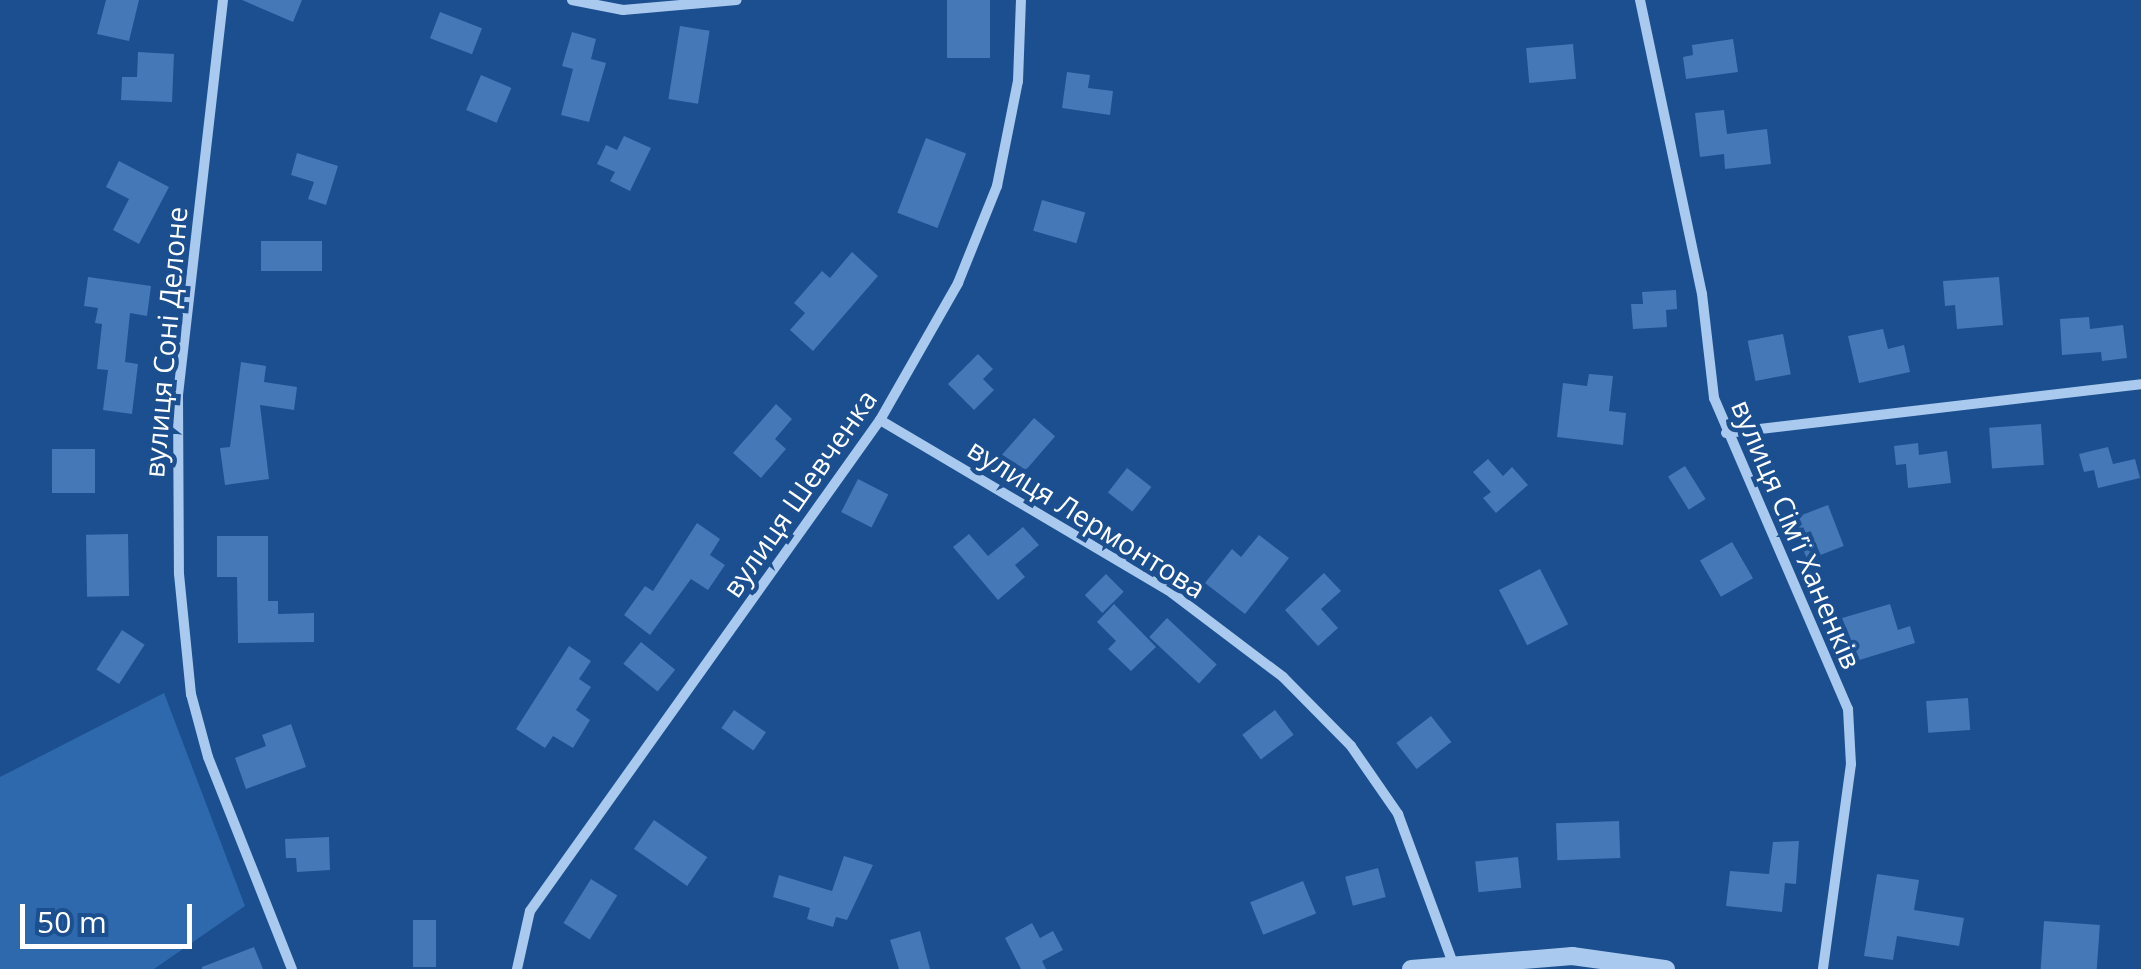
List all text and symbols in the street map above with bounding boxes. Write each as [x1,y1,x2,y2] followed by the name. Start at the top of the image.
[136,205,194,479] street label: вулиця Соні Делоне
[715,383,883,603] street label: вулиця Шевченка
[1725,394,1869,674] street label: вулиця Сімʼї Ханенків
[962,431,1212,605] street label: вулиця Лермонтова
[25,884,198,946] scale bar
[37,901,107,942] text: 50 m

